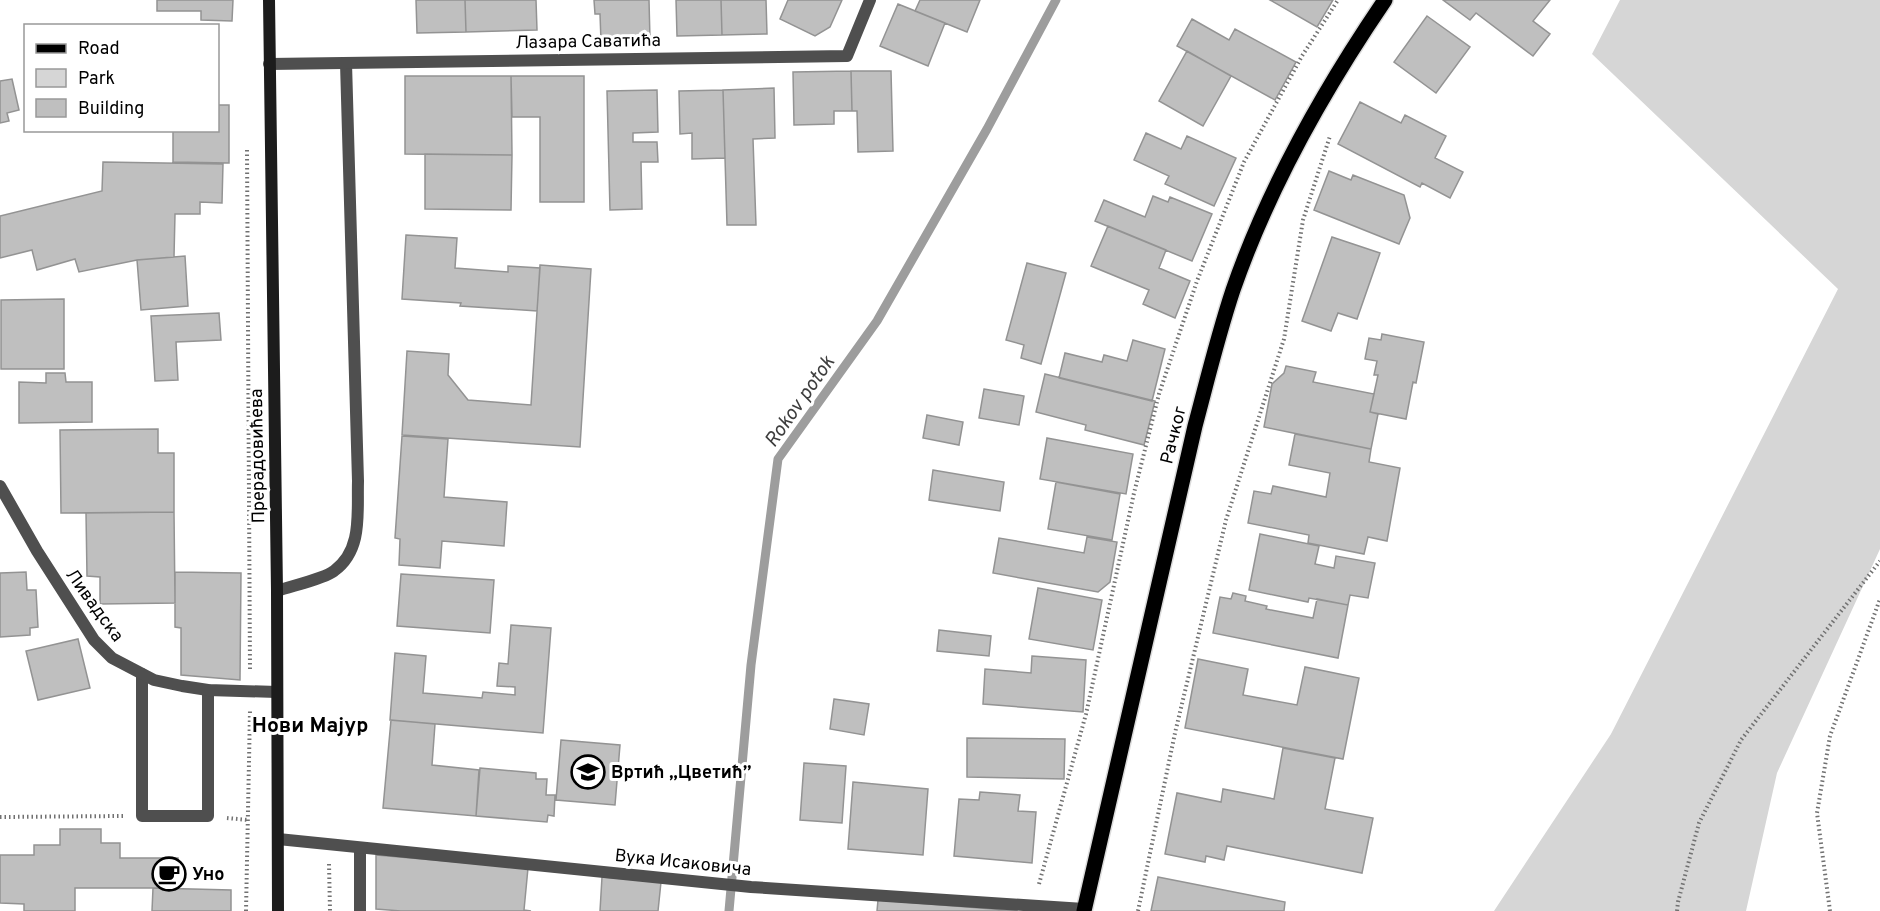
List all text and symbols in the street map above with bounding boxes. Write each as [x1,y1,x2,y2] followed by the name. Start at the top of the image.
[24,24,219,132] legend
[515,30,661,55] street label: Лазара Саватића
[78,38,120,61] text: Road
[78,68,115,91] text: Park
[78,98,144,121] text: Building
[760,351,842,453] water label: Rokov potok
[246,388,271,524] street label: Прерадовићева
[1156,404,1193,467] street label: Рачког
[59,565,128,647] street label: Ливадска
[252,713,368,740] district label: Нови Мајур
[570,754,606,790] school or university icon: Вртић „Цветић”
[611,762,752,785] place label: Вртић „Цветић”
[613,845,752,882] street label: Вука Исаковича
[151,856,187,892] cafe icon: Уно
[192,864,224,887] place label: Уно

